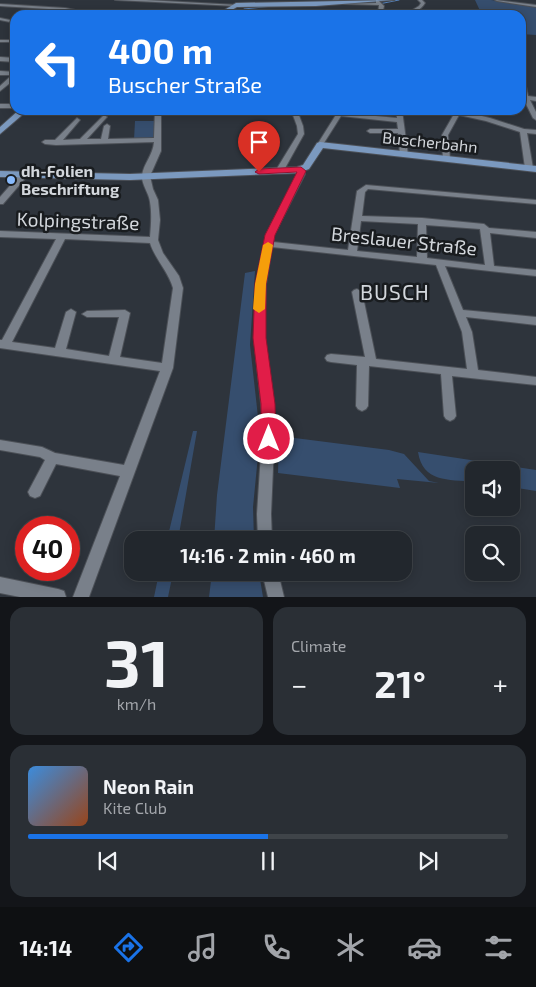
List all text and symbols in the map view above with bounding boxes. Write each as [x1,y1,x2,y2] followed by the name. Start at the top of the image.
[108,29,213,71] text: 400 m
[25,30,90,95] icon: left
[108,71,262,97] text: Buscher Straße
[238,121,280,172] pin
[381,127,479,156] street label: Buscherbahn
[245,128,273,156] icon: arrive
[21,161,120,198] place label: dh-Folien Beschriftung
[5,174,17,186] marker: dh-Folien Beschriftung
[16,207,140,234] street label: Kolpingstraße
[330,221,478,260] street label: Breslauer Straße
[360,279,430,304] district label: BUSCH
[242,412,294,464] position arrow
[465,461,520,581] map controls
[465,461,520,516] button: sound
[15,516,80,581] speed limit sign: 40
[465,526,520,581] button: search
[180,544,356,567] text: 14:16 · 2 min · 460 m
[104,622,169,700] text: 31
[291,636,346,655] text: Climate
[374,660,426,706] text: 21°
[291,667,307,701] text: −
[493,667,508,701] text: +
[117,694,156,713] text: km/h
[103,775,194,798] text: Neon Rain
[103,798,167,817] text: Kite Club
[94,847,122,875] icon: previous
[254,847,282,875] icon: pause
[414,847,442,875] icon: next
[111,930,146,965] icon: directions
[185,930,220,965] icon: music
[259,930,294,965] icon: phone
[333,930,368,965] icon: climate
[407,930,442,965] icon: car
[481,930,516,965] icon: filters
[20,934,72,960] text: 14:14

